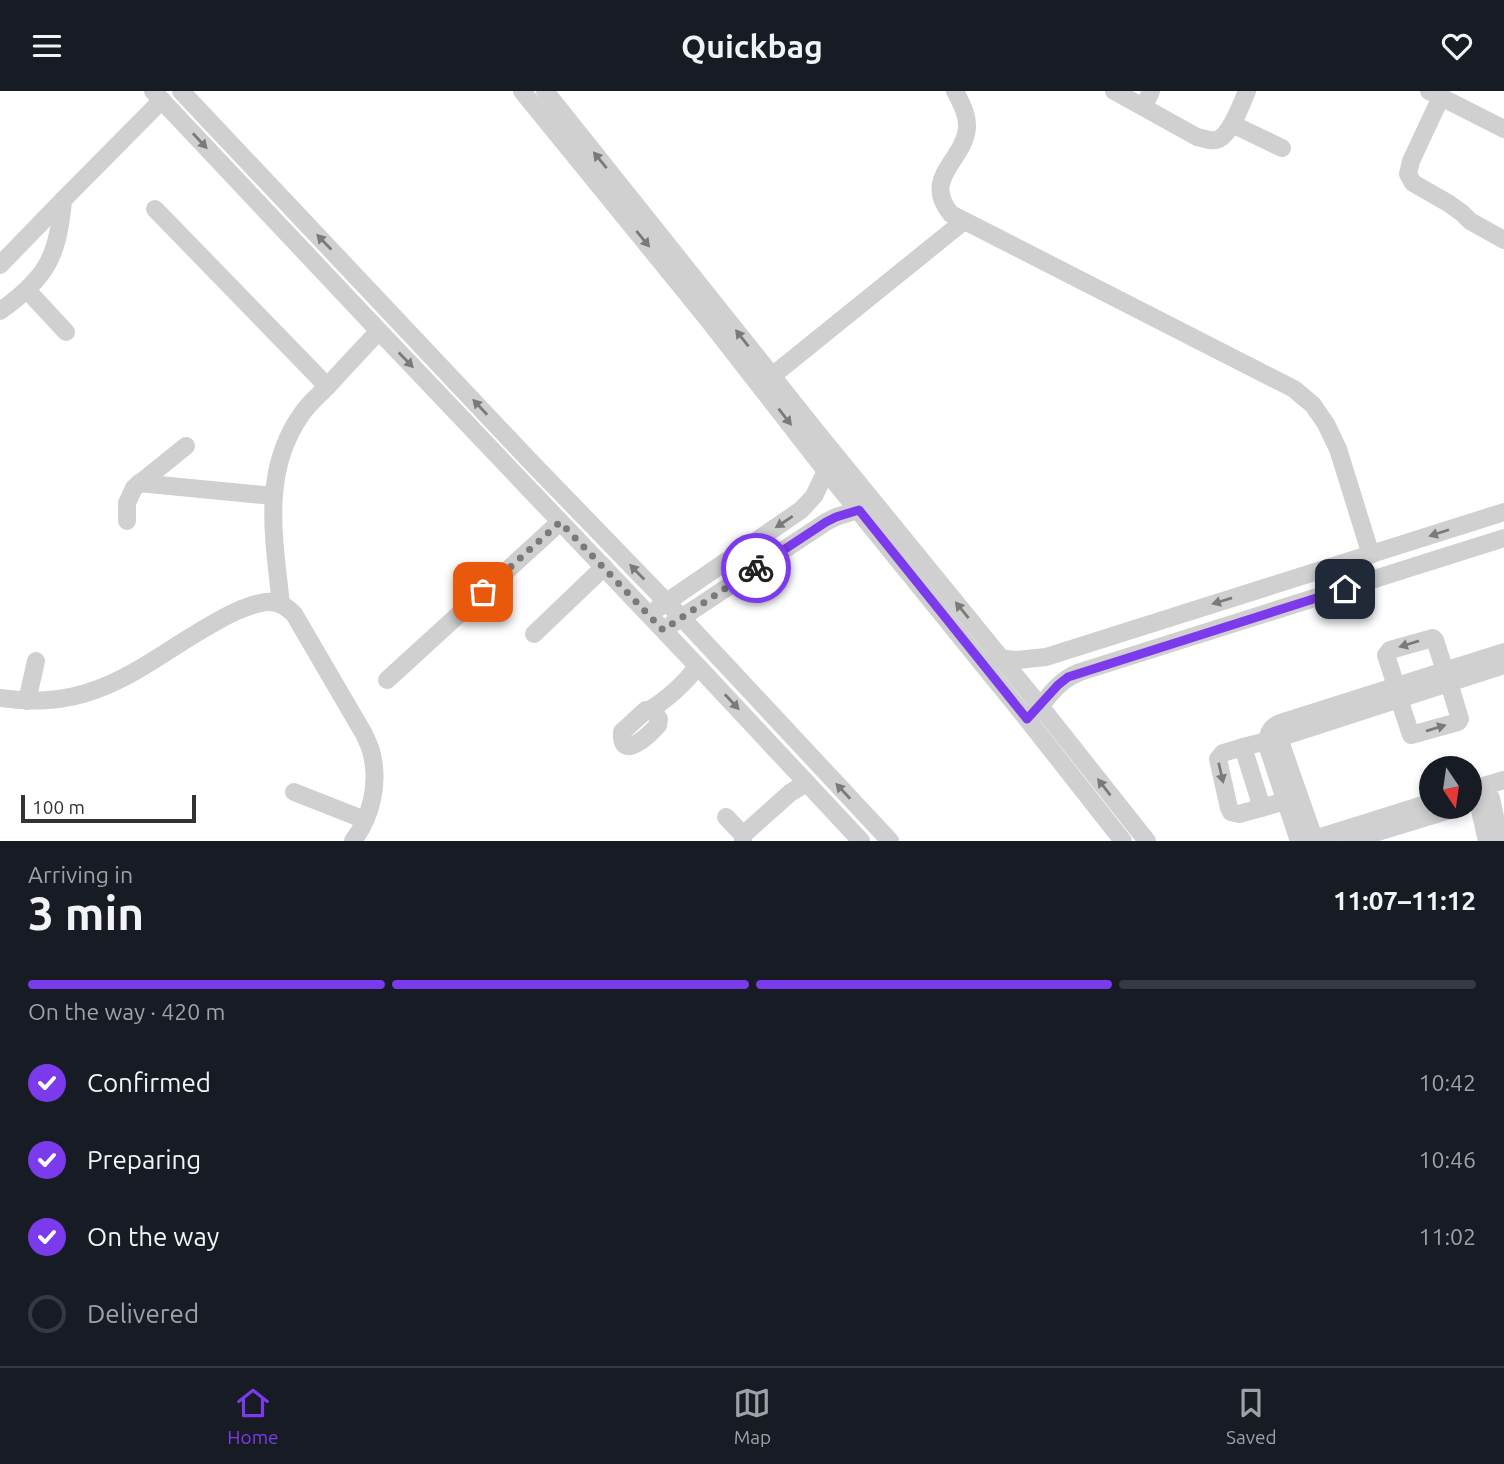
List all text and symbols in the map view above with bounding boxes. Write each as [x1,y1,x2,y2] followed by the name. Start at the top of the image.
[28,27,66,65] icon: menu
[1438,27,1476,65] icon: heart
[681,28,823,64] text: Quickbag
[191,132,207,149] one-way arrow
[593,151,608,169] one-way arrow
[635,229,650,247] one-way arrow
[315,233,332,250] one-way arrow
[734,329,749,347] one-way arrow
[398,351,414,369] one-way arrow
[472,399,488,416] one-way arrow
[777,407,792,425] one-way arrow
[774,515,793,528] one-way arrow
[1428,528,1449,539] one-way arrow
[721,533,791,603] courier
[737,549,775,587] icon: bike
[1315,559,1375,619] pin
[453,562,513,622] pin
[629,563,646,580] one-way arrow
[1326,570,1364,608] icon: home
[464,573,502,611] icon: bag
[1211,597,1232,607] one-way arrow
[954,601,970,619] one-way arrow
[1399,639,1420,650] one-way arrow
[723,693,739,710] one-way arrow
[1426,723,1447,733] one-way arrow
[1419,756,1482,819] north arrow
[1419,756,1482,819] map controls
[1215,762,1226,784] one-way arrow
[1097,779,1112,797] one-way arrow
[835,782,851,800] one-way arrow
[21,792,196,824] scale bar
[32,796,85,818] text: 100 m
[28,862,133,887] text: Arriving in
[1333,886,1476,915] text: 11:07–11:12
[28,887,144,939] text: 3 min
[28,999,225,1024] text: On the way · 420 m
[28,1064,66,1102] icon: check
[87,1068,211,1097] text: Confirmed
[1418,1070,1476,1095] text: 10:42
[28,1141,66,1179] icon: check
[87,1145,201,1174] text: Preparing
[1418,1147,1476,1172] text: 10:46
[28,1218,66,1256] icon: check
[87,1222,219,1251] text: On the way
[1418,1224,1476,1249] text: 11:02
[87,1299,199,1328] text: Delivered
[227,1384,279,1448] tab: Home
[733,1384,771,1448] tab: Map
[1226,1384,1277,1448] tab: Saved

